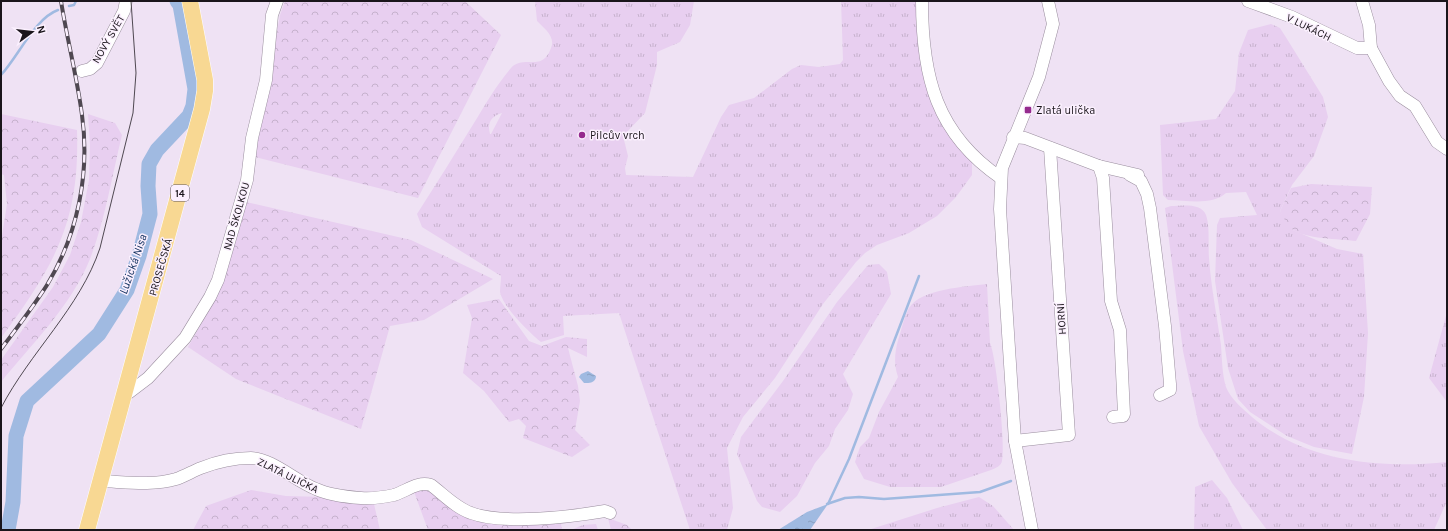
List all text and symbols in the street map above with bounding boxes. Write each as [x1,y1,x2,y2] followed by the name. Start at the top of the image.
[1284,9,1334,44] street label: V LUKÁCH
[88,11,128,66] street label: NOVÝ SVĚT
[12,12,52,52] north arrow
[34,24,48,35] text: N
[1036,104,1095,117] place label: Zlatá ulička
[1023,105,1033,115] marker: Zlatá ulička
[590,129,645,142] place label: Pilcův vrch
[577,130,587,140] marker: Pilcův vrch
[219,180,252,252] street label: NAD ŠKOLKOU
[171,185,189,201] road number: 14
[116,232,150,296] water label: Lužická Nisa
[144,236,175,297] street label: PROSEČSKÁ
[1052,302,1069,335] street label: HORNÍ
[255,453,322,496] street label: ZLATÁ ULIČKA

